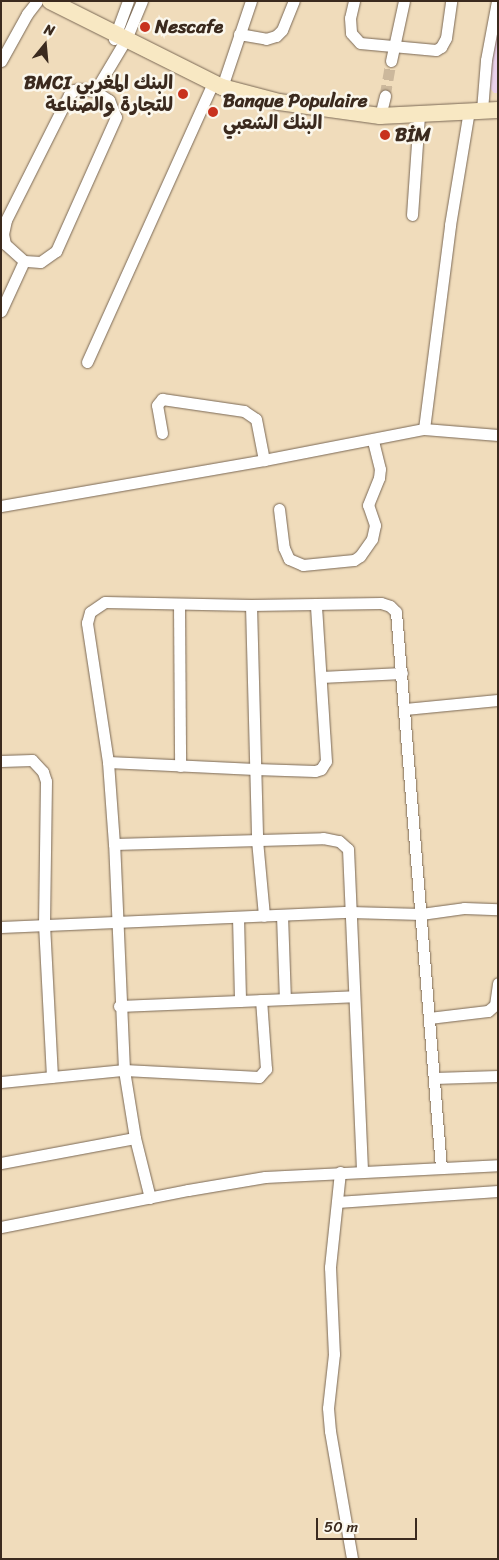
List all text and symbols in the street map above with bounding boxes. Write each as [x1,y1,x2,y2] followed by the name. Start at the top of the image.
[155,16,223,38] place label: Nescafe
[41,17,58,44] text: N
[20,20,70,70] north arrow
[139,21,151,33] marker: Nescafe
[24,72,173,116] place label: BMCI البنك المغربي للتجارة والصناعة
[177,88,189,100] marker: BMCI البنك المغربي للتجارة والصناعة
[223,90,367,134] place label: Banque Populaire البنك الشعبي
[207,106,219,118] marker: Banque Populaire البنك الشعبي
[395,124,431,146] place label: BİM
[379,129,391,141] marker: BİM
[319,1508,420,1540] scale bar
[324,1514,358,1540] text: 50 m

